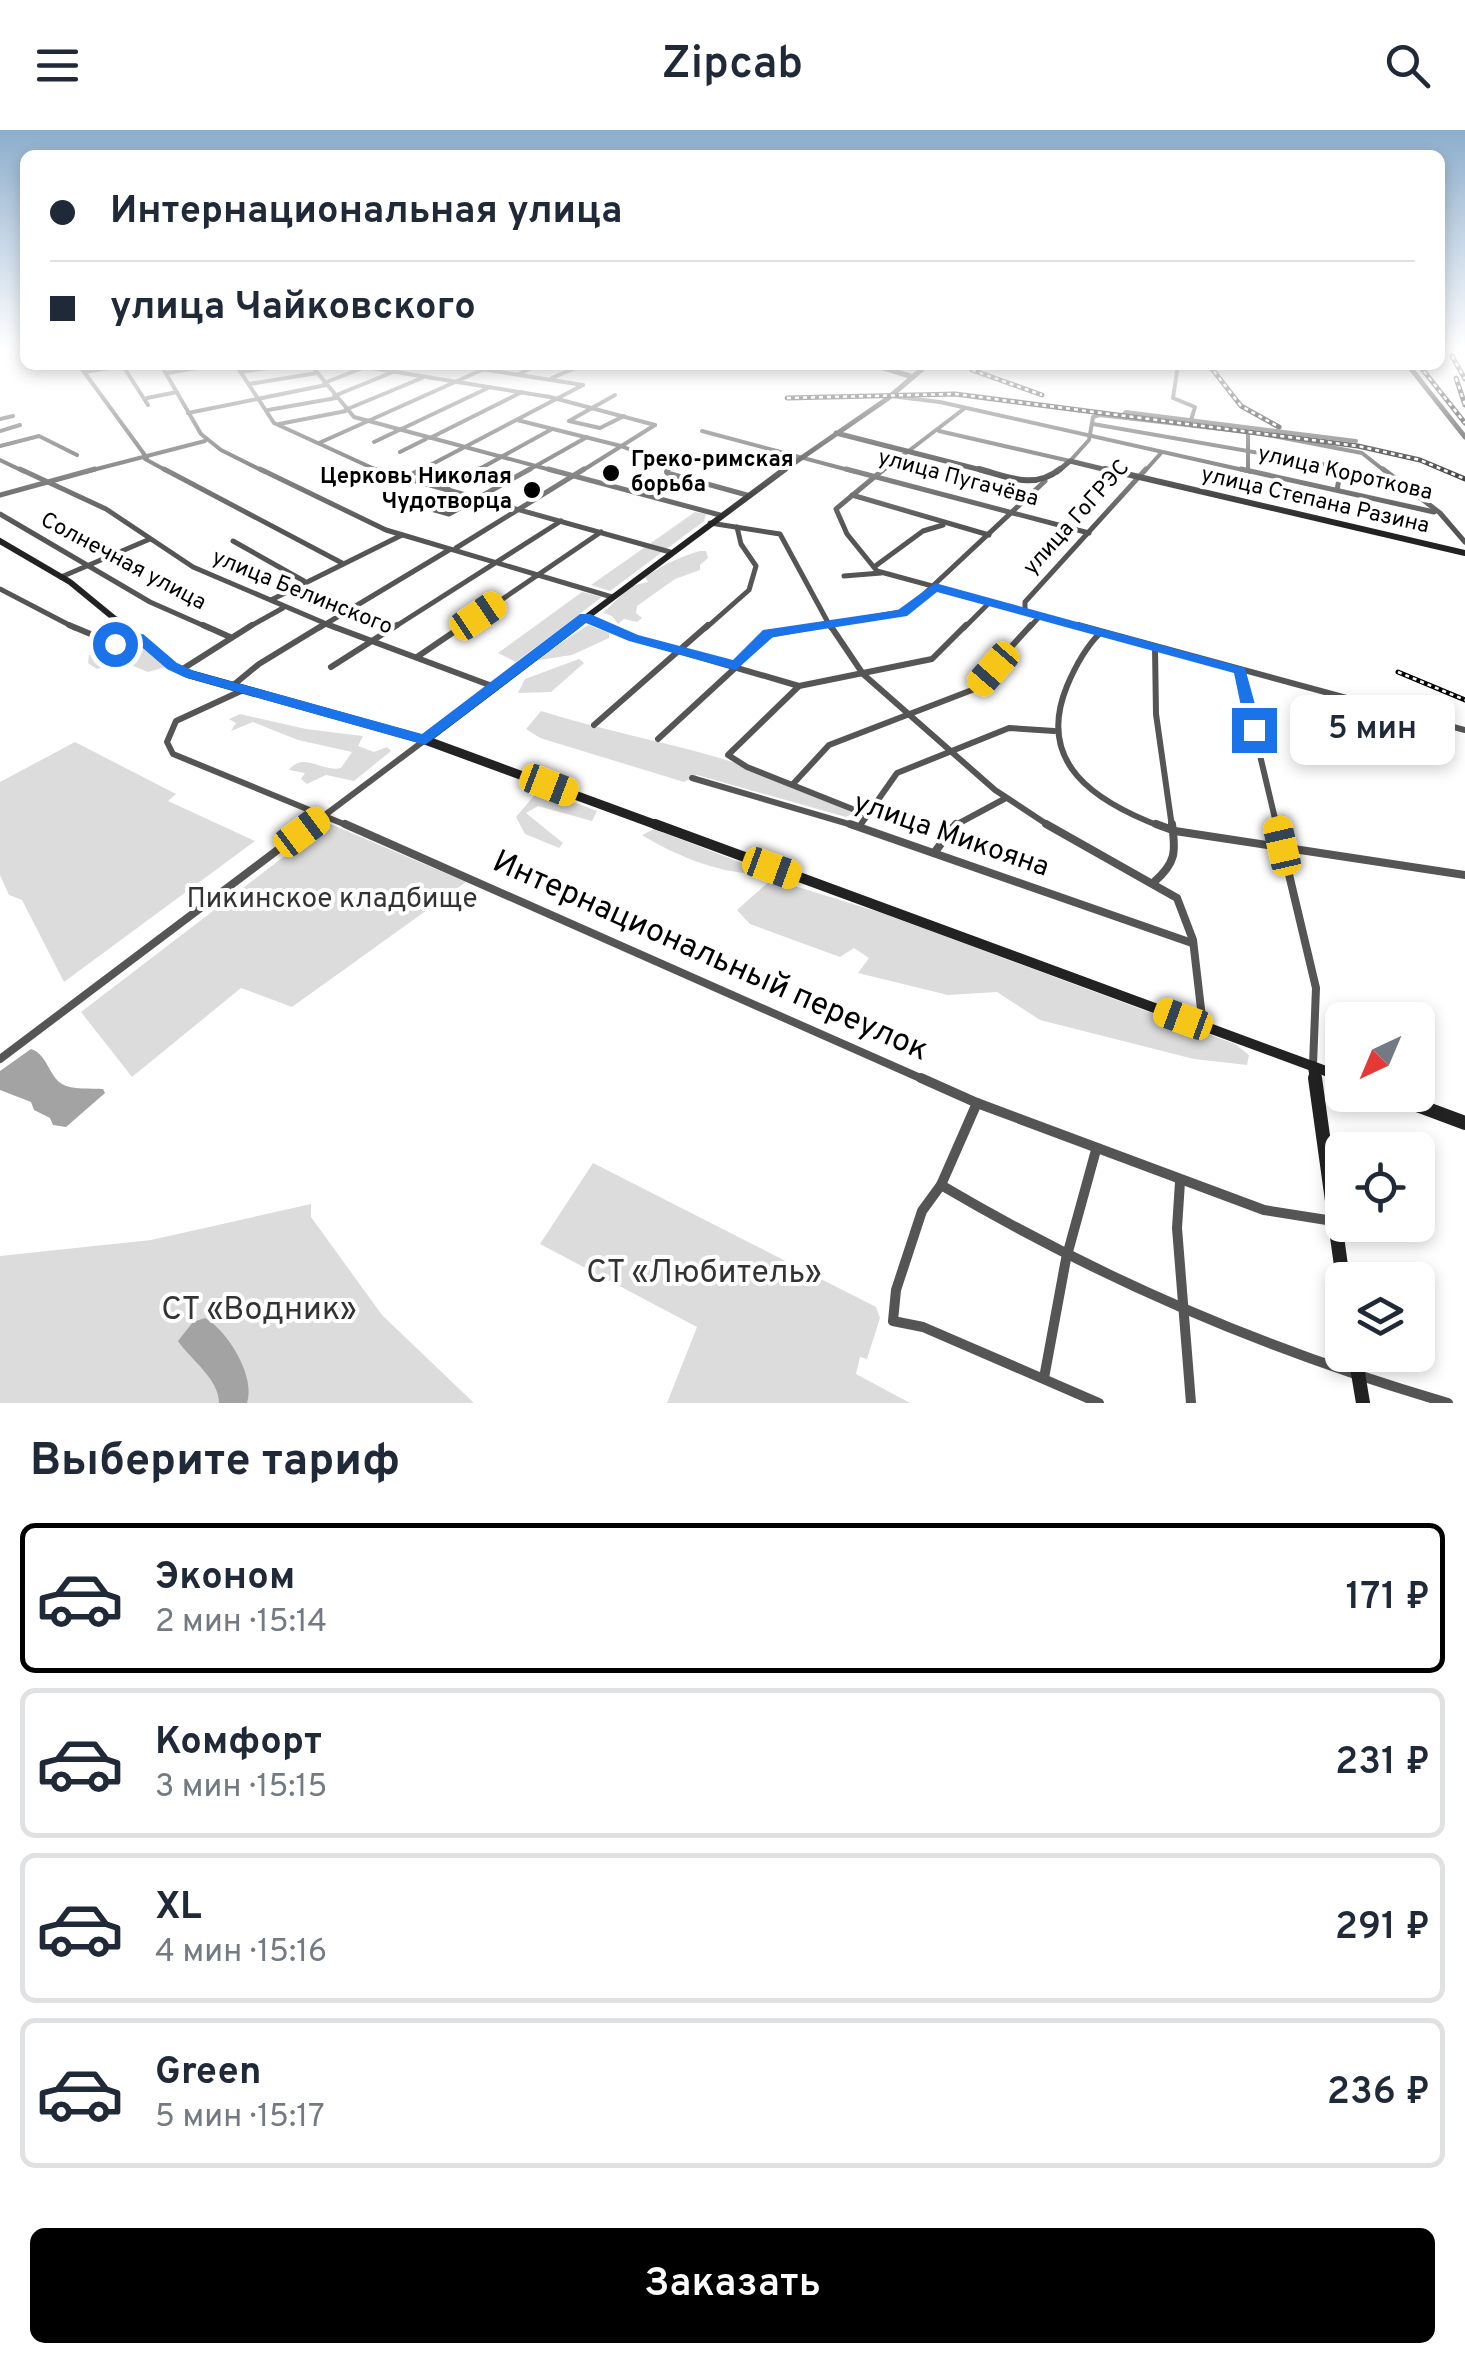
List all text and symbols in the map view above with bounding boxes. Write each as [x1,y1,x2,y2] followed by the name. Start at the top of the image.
[662,37,803,94] text: Zipcab
[30,38,85,93] icon: menu
[1380,38,1435,93] icon: search
[110,188,622,237] text: Интернациональная улица
[110,284,476,333] text: улица Чайковского
[1255,441,1435,507] street label: улица Короткова
[875,445,1041,513] street label: улица Пугачёва
[631,447,794,499] place label: Греко-римская борьба
[1018,455,1136,581] street label: улица ГоГРЭС
[600,462,622,484] marker: Греко-римская борьба
[1198,462,1432,540] street label: улица Степана Разина
[320,464,512,516] place label: Церковь Николая Чудотворца
[521,479,543,501] marker: Церковь Николая Чудотворца
[36,507,210,617] street label: Солнечная улица
[208,544,396,642] street label: улица Белинского
[445,587,511,645] car
[93,622,138,667] route start
[962,637,1024,701] car
[1289,695,1454,765] callout: 5 мин
[1232,708,1277,753] route end
[1328,710,1417,750] text: 5 мин
[516,760,582,810] car
[848,786,1054,886] street label: улица Микояна
[269,802,335,862] car
[1261,813,1303,879] car
[486,843,934,1071] street label: Интернациональный переулок
[739,844,805,892] car
[186,882,478,918] park label: Пикинское кладбище
[1150,995,1216,1043] car
[1325,1002,1435,1112] north arrow
[1325,1002,1435,1372] map controls
[1325,1132,1435,1242] button: locate
[586,1254,822,1294] park label: СТ «Любитель»
[1325,1262,1435,1372] button: layers
[161,1291,357,1331] park label: СТ «Водник»
[30,1434,400,1491] text: Выберите тариф
[35,1553,125,1643] icon: car
[155,1554,295,1603] text: Эконом
[1345,1574,1430,1623] text: 171 ₽
[155,1603,327,1643] text: 2 мин · 15:14
[35,1718,125,1808] icon: car
[155,1719,322,1768] text: Комфорт
[1335,1739,1430,1788] text: 231 ₽
[155,1768,327,1808] text: 3 мин · 15:15
[35,1883,125,1973] icon: car
[155,1884,202,1933] text: XL
[1335,1904,1430,1953] text: 291 ₽
[155,1933,327,1973] text: 4 мин · 15:16
[35,2048,125,2138] icon: car
[155,2049,261,2098] text: Green
[1327,2069,1430,2118] text: 236 ₽
[155,2098,325,2138] text: 5 мин · 15:17
[30,2228,1435,2343] button: Заказать

